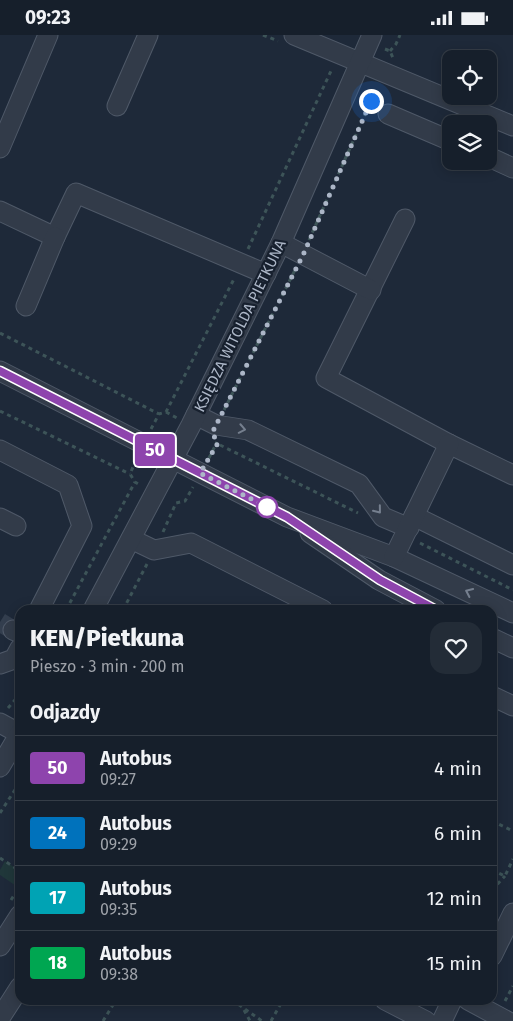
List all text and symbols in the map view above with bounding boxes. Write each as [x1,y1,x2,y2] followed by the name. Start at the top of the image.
[25,6,71,29] text: 09:23
[442,50,497,170] map controls
[442,50,497,105] button: locate
[359,89,384,114] your location
[442,115,497,170] button: layers
[190,237,290,415] street label: KSIĘDZA WITOLDA PIETKUNA
[237,423,246,434] one-way arrow
[132,434,178,466] line badge: 50
[145,439,165,461] text: 50
[256,496,278,518] unlabelled marker
[373,505,382,514] one-way arrow
[465,587,474,598] one-way arrow
[430,622,482,674] button: heart
[30,624,184,652] text: KEN/Pietkuna
[30,657,184,676] text: Pieszo · 3 min · 200 m
[30,701,100,724] text: Odjazdy
[100,747,172,770] text: Autobus
[47,757,68,779] text: 50
[434,757,482,780] text: 4 min
[100,770,136,789] text: 09:27
[100,812,172,835] text: Autobus
[48,822,67,844] text: 24
[434,822,482,845] text: 6 min
[100,835,137,854] text: 09:29
[100,877,172,900] text: Autobus
[49,887,66,909] text: 17
[427,887,482,910] text: 12 min
[100,900,137,919] text: 09:35
[100,942,172,965] text: Autobus
[48,952,67,974] text: 18
[426,952,482,975] text: 15 min
[100,965,138,984] text: 09:38

